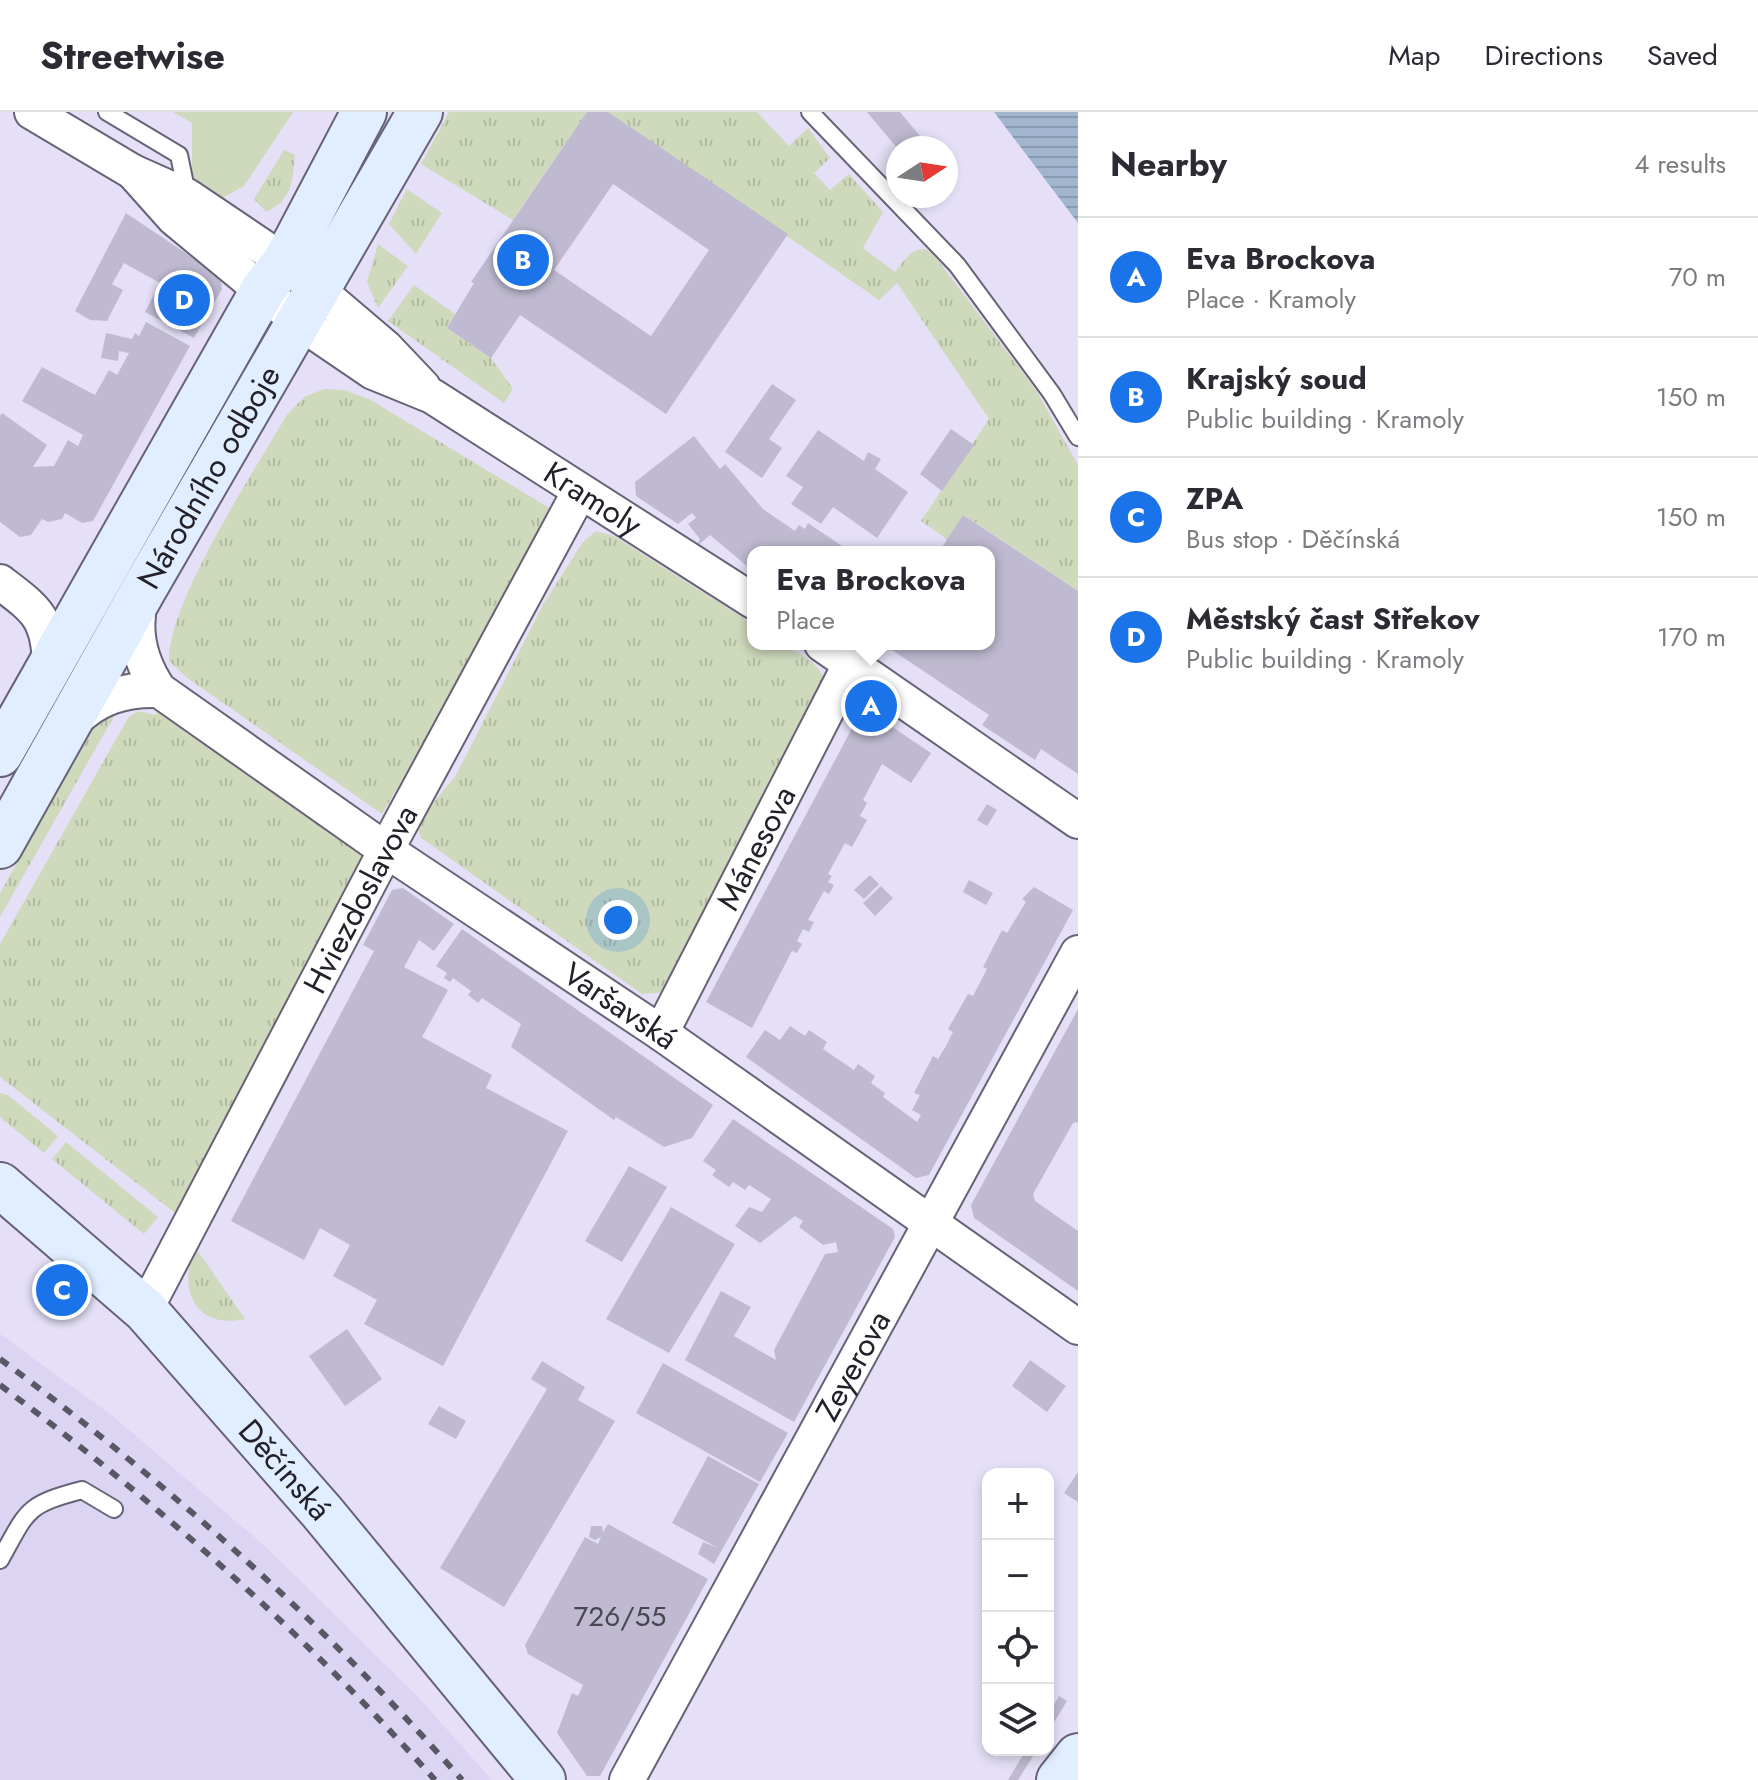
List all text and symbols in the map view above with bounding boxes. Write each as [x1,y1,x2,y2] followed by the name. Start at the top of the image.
[40,28,225,83] text: Streetwise
[1388,35,1440,76] text: Map
[1484,35,1603,76] text: Directions
[1647,35,1718,76] text: Saved
[886,136,958,208] north arrow
[1110,140,1227,189] text: Nearby
[1634,145,1726,183] text: 4 results
[497,230,549,290] pin: B
[1186,237,1375,280] text: Eva Brockova
[1126,258,1146,296] text: A
[1669,258,1726,296] text: 70 m
[158,270,210,330] pin: D
[1186,280,1356,318] text: Place · Kramoly
[126,357,292,597] street label: Národního odboje
[1186,357,1367,400] text: Krajský soud
[1127,378,1145,416] text: B
[1656,378,1726,416] text: 150 m
[1186,400,1464,438] text: Public building · Kramoly
[535,450,652,548] street label: Kramoly
[1186,477,1243,520] text: ZPA
[1127,498,1145,536] text: C
[1656,498,1726,536] text: 150 m
[1186,520,1400,558] text: Bus stop · Děčínská
[747,546,995,650] popup
[776,558,966,601] text: Eva Brockova
[1186,597,1480,640] text: Městský čast Střekov
[776,601,835,639] text: Place
[1126,618,1146,656] text: D
[1657,618,1726,656] text: 170 m
[1186,640,1464,678] text: Public building · Kramoly
[845,676,897,736] pin: A
[705,778,807,918] street label: Mánesova
[292,796,429,1002] street label: Hviezdoslavova
[598,900,638,940] your location
[554,951,687,1061] street label: Varšavská
[36,1260,88,1320] pin: C
[804,1302,902,1429] street label: Zeyerova
[228,1409,342,1531] street label: Děčínská
[982,1468,1054,1756] map controls
[982,1468,1054,1540] button: +
[982,1540,1054,1612] button: −
[574,1596,666,1637] house number: 726/55
[982,1612,1054,1684] button: locate
[982,1684,1054,1756] button: layers

